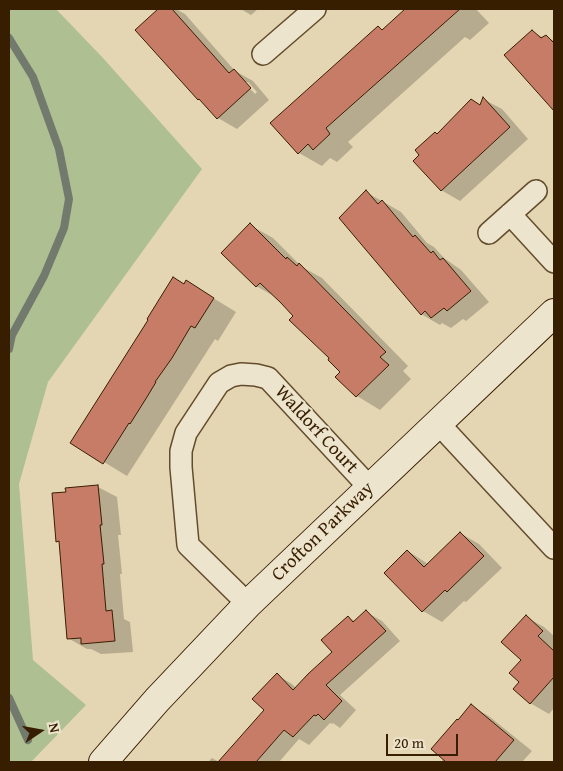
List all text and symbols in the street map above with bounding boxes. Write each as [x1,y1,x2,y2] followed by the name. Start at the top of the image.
[269,381,363,479] street label: Waldorf Court
[267,478,379,586] street label: Crofton Parkway
[15,706,65,756] north arrow
[44,721,65,735] text: N
[388,724,460,756] scale bar
[394,732,424,753] text: 20 m

